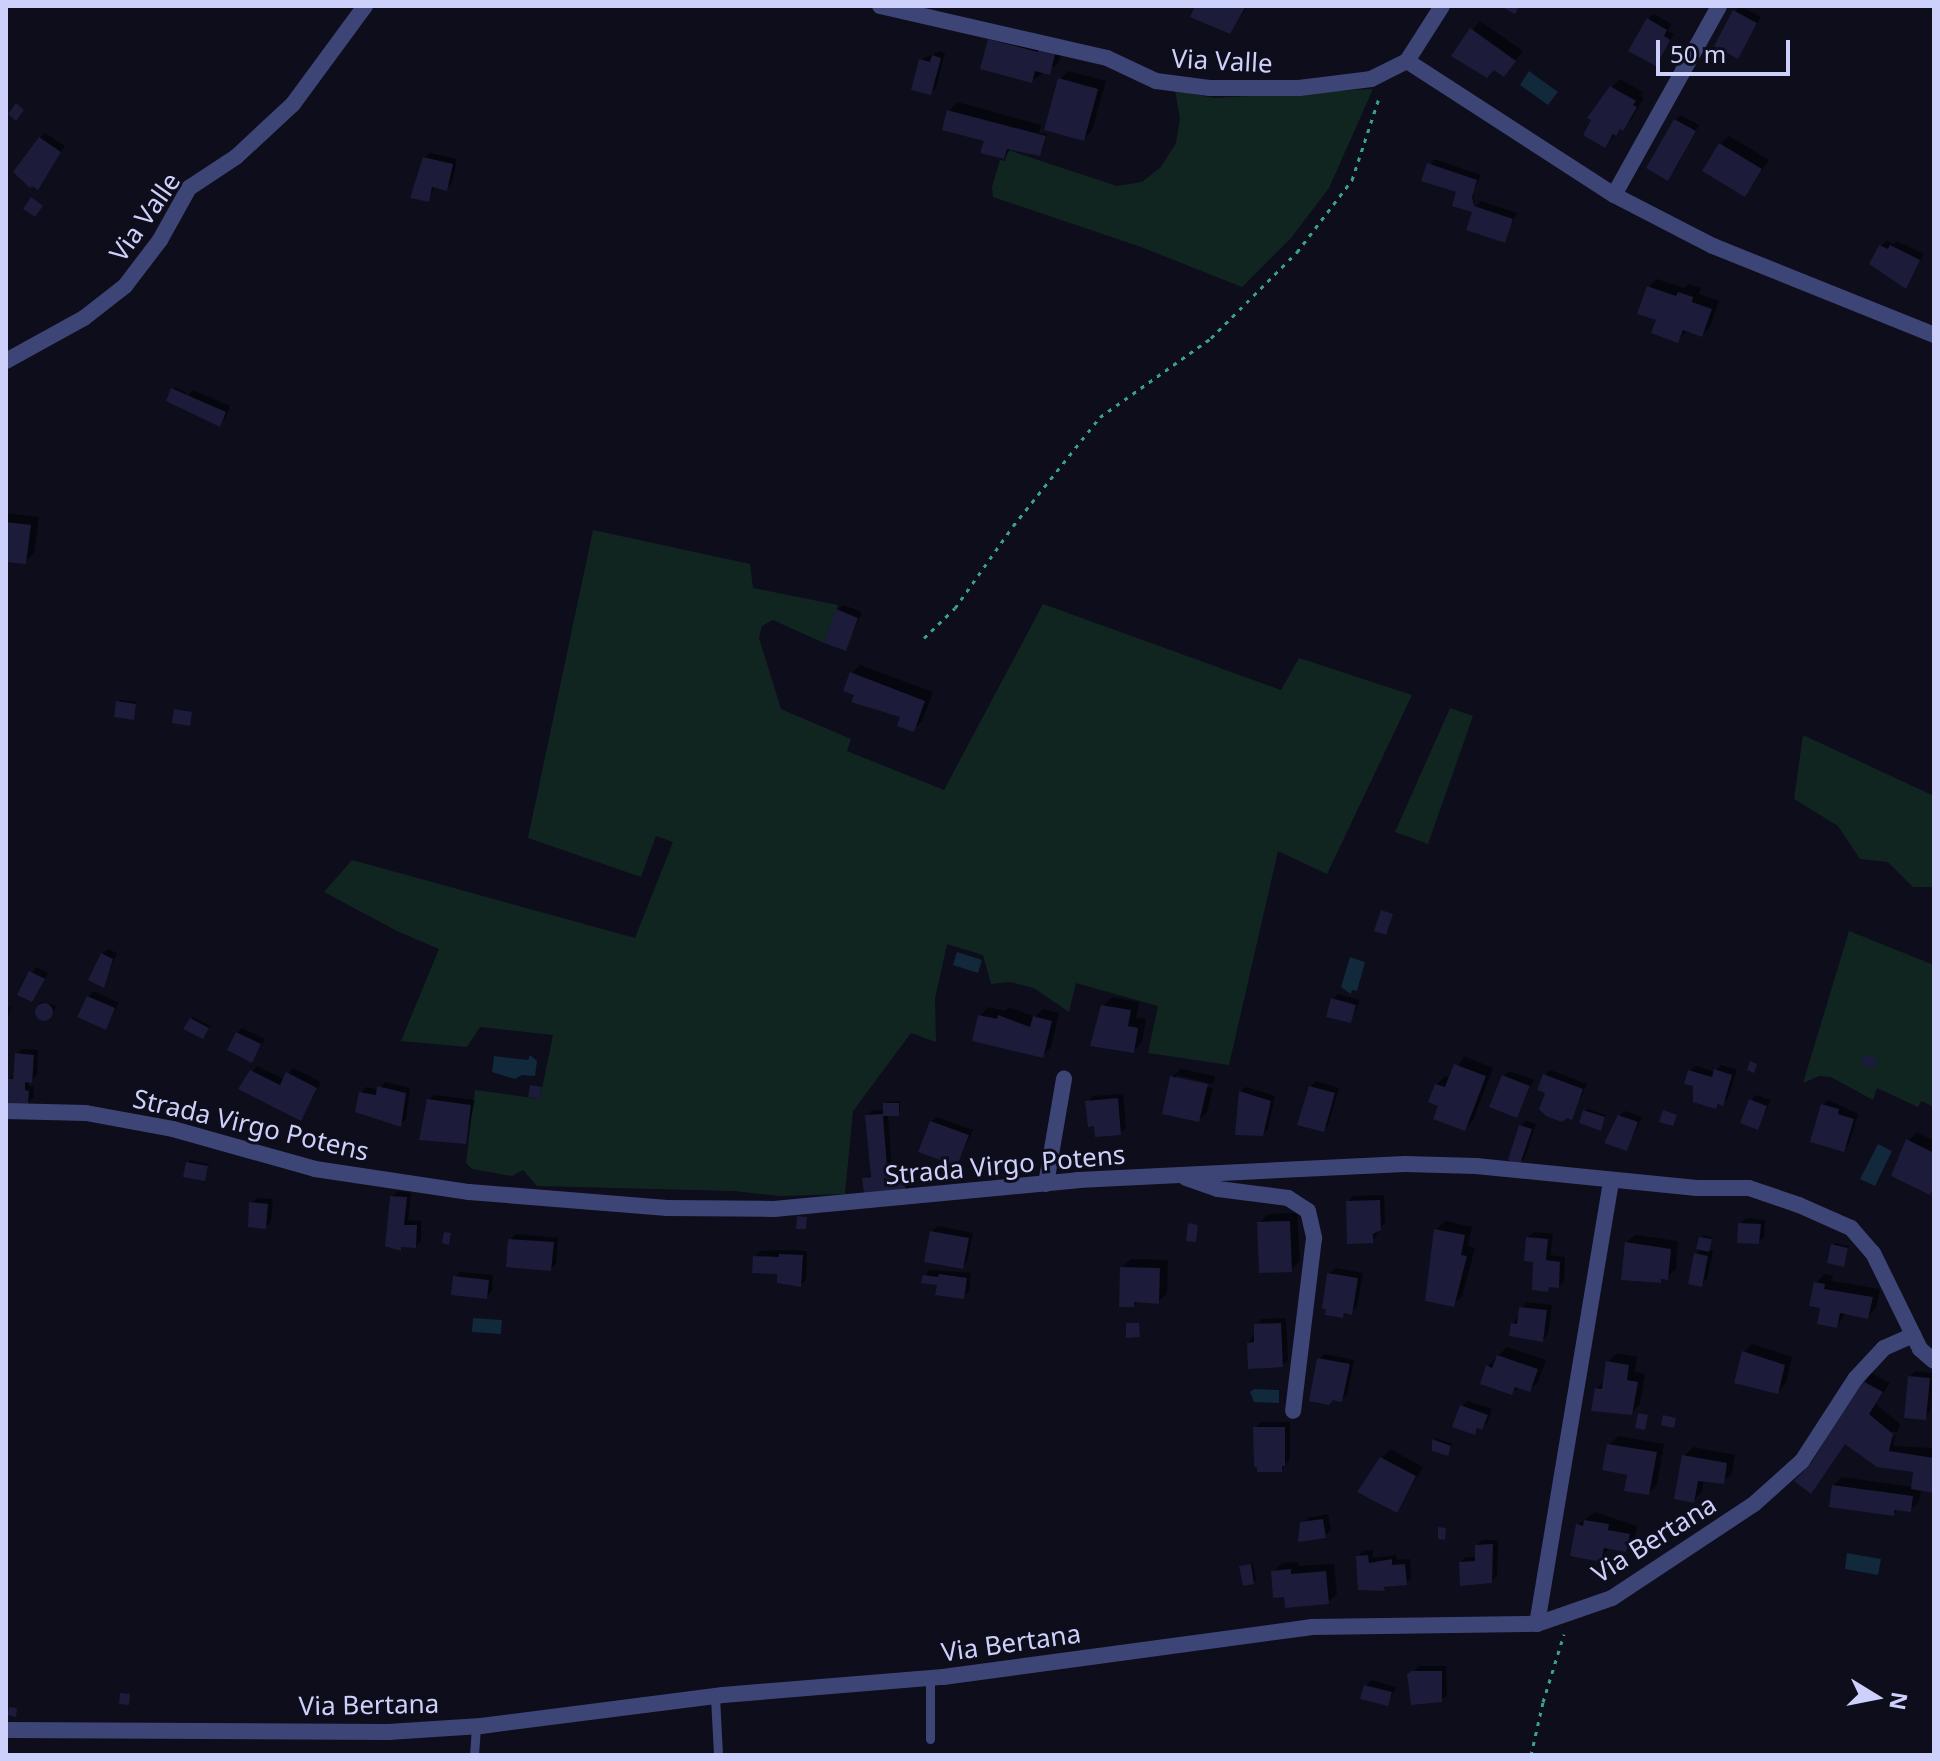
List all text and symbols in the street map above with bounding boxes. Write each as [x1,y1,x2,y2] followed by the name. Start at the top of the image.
[1660,24,1794,74] scale bar
[1670,37,1726,70] text: 50 m
[1171,43,1273,79] street label: Via Valle
[103,167,187,267] street label: Via Valle
[130,1083,372,1167] street label: Strada Virgo Potens
[884,1139,1126,1191] street label: Strada Virgo Potens
[1586,1489,1722,1589] street label: Via Bertana
[939,1618,1083,1668] street label: Via Bertana
[1836,1657,1916,1737] north arrow
[298,1688,440,1722] street label: Via Bertana
[1883,1690,1916,1713] text: N

